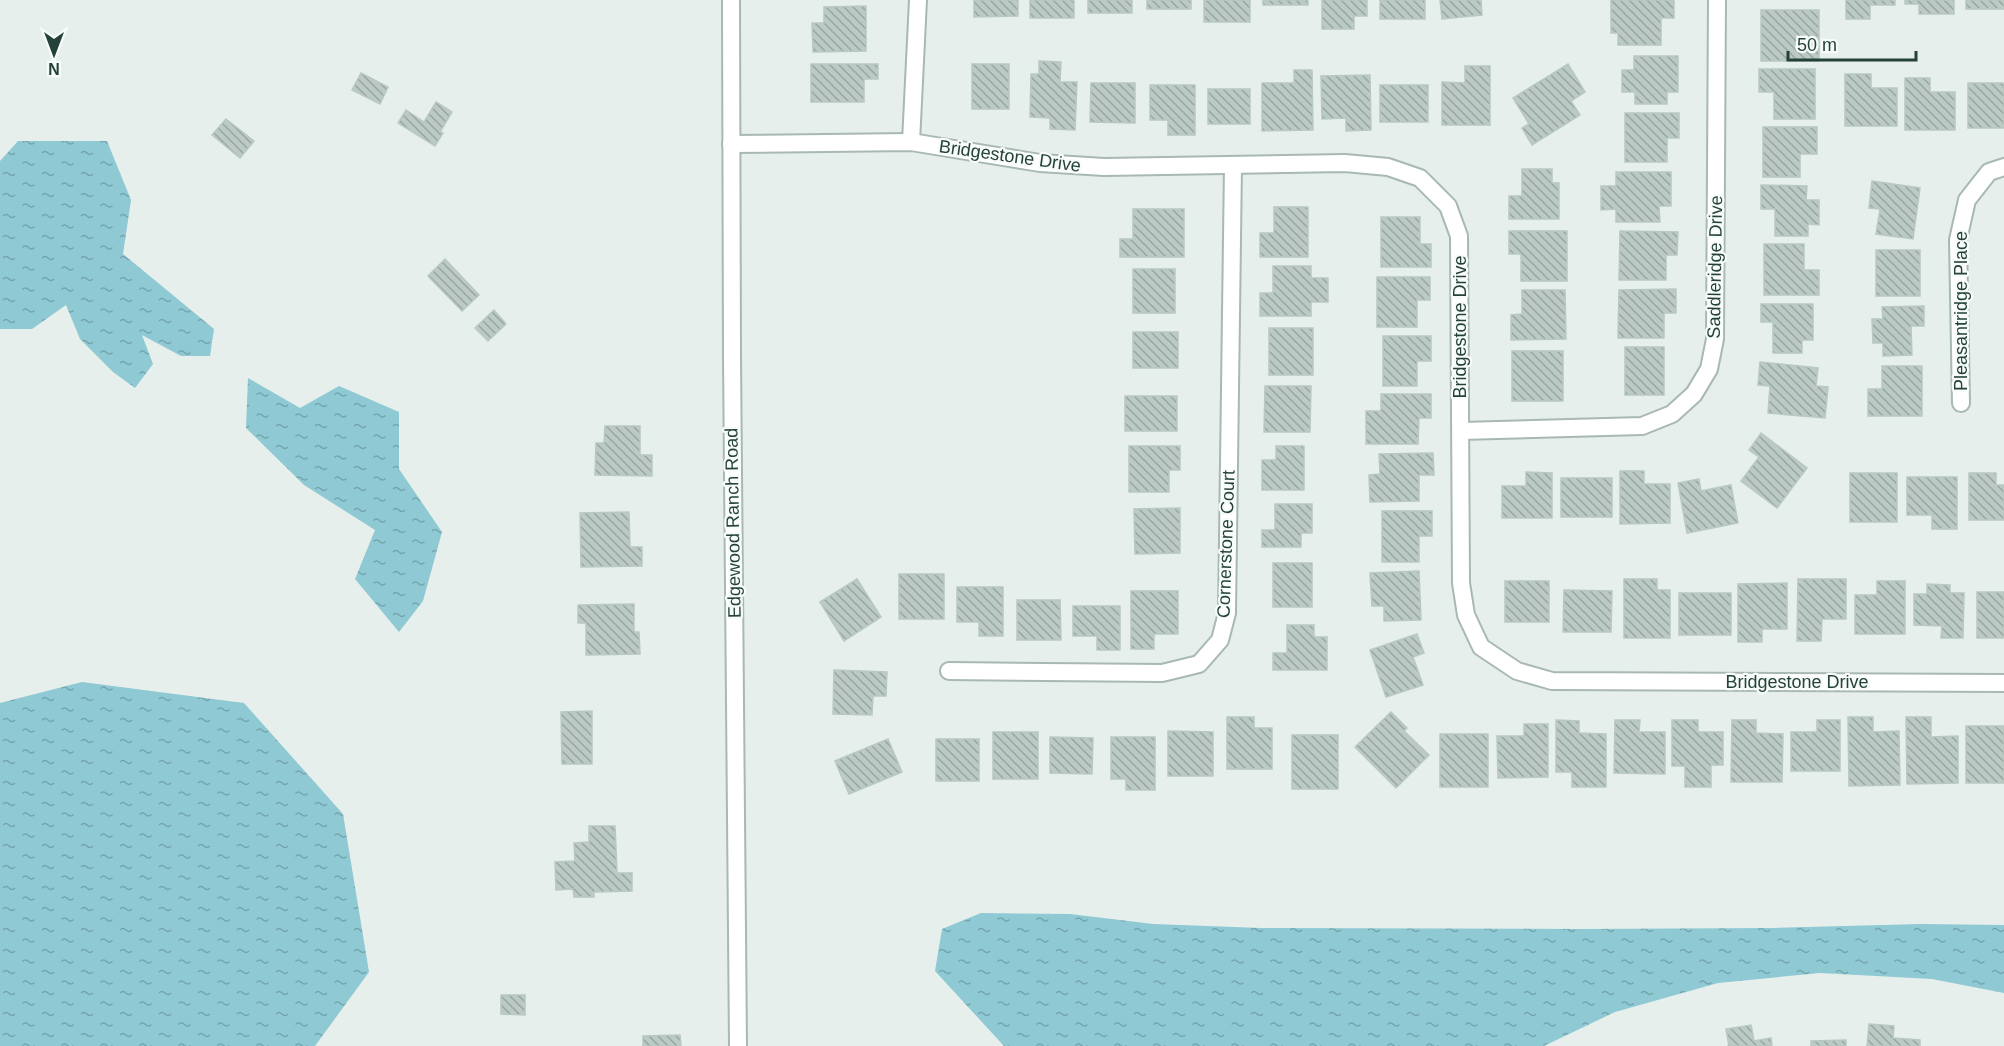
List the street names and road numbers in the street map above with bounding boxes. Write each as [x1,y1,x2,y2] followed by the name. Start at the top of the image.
[938,136,1082,176] street label: Bridgestone Drive
[1704,195,1726,339] street label: Saddleridge Drive
[1951,231,1971,391] street label: Pleasantridge Place
[1450,255,1470,399] street label: Bridgestone Drive
[721,428,745,618] street label: Edgewood Ranch Road
[1213,470,1239,618] street label: Cornerstone Court
[1725,672,1869,692] street label: Bridgestone Drive

